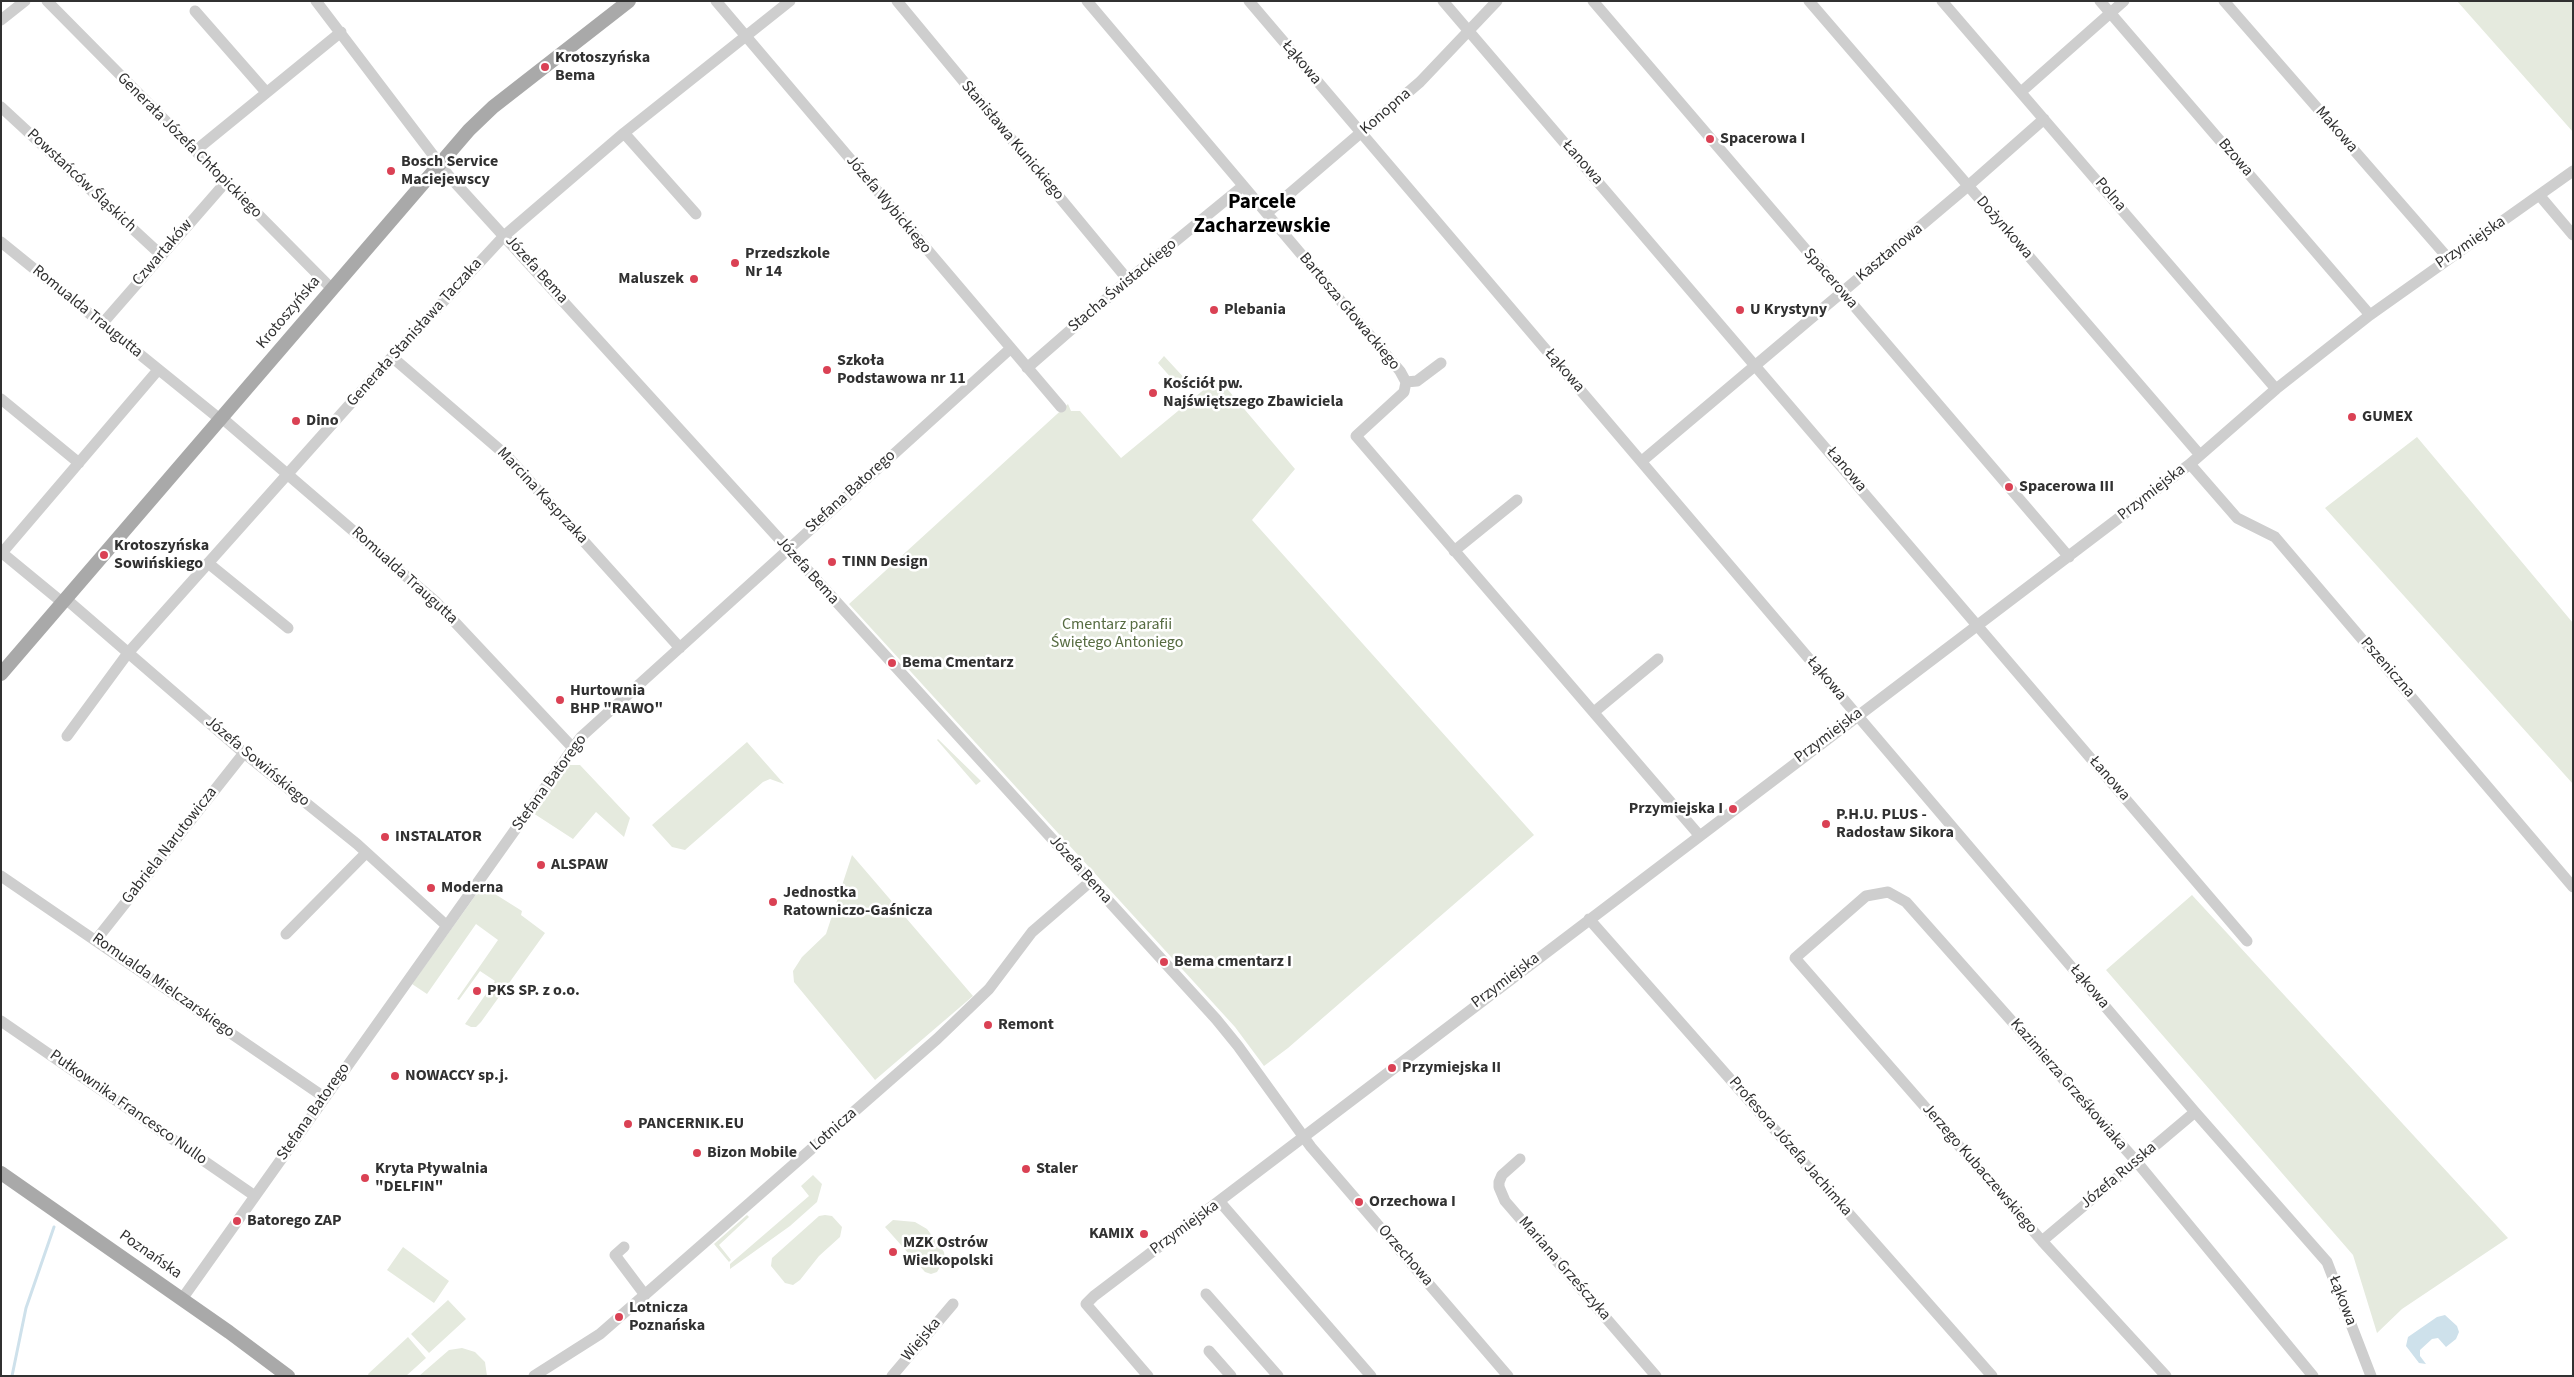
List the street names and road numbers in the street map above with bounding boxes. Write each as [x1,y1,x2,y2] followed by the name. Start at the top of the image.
[1277,37,1325,89] street label: Łąkowa
[112,69,266,223] street label: Generała Józefa Chłopickiego
[956,77,1068,205] street label: Stanisława Kunickiego
[1357,85,1415,139] street label: Konopna
[2311,103,2361,157] street label: Makowa
[22,125,140,237] street label: Powstańców Śląskich
[2213,135,2257,181] street label: Bzowa
[1557,137,1607,189] street label: Łanowa
[841,152,935,258] street label: Józefa Wybickiego
[2090,174,2130,216] street label: Polna
[1971,193,2037,263] street label: Dożynkowa
[2432,213,2510,273] street label: Przymiejska
[129,216,197,290] street label: Czwartaków
[1853,220,1927,286] street label: Kasztanowa
[500,232,572,308] street label: Józefa Bema
[1065,235,1181,337] street label: Stacha Świstackiego
[1799,245,1861,313] street label: Spacerowa
[1294,249,1404,375] street label: Bartosza Głowackiego
[343,255,487,411] street label: Generała Stanisława Taczaka
[28,262,146,362] street label: Romualda Traugutta
[253,273,325,353] street label: Krotoszyńska
[1540,345,1588,397] street label: Łąkowa
[492,444,592,548] street label: Marcina Kasprzaka
[1822,444,1870,496] street label: Łanowa
[802,447,900,537] street label: Stefana Batorego
[2114,461,2190,525] street label: Przymiejska
[347,523,461,629] street label: Romualda Traugutta
[771,533,843,609] street label: Józefa Bema
[2356,634,2418,702] street label: Pszeniczna
[1802,653,1850,705] street label: Łąkowa
[1791,704,1867,768] street label: Przymiejska
[201,713,313,811] street label: Józefa Sowińskiego
[509,731,591,835] street label: Stefana Batorego
[2084,753,2134,805] street label: Łanowa
[118,784,222,908] street label: Gabriela Narutowicza
[1044,832,1116,908] street label: Józefa Bema
[88,929,238,1043] street label: Romualda Mielczarskiego
[1468,949,1544,1013] street label: Przymiejska
[2065,961,2113,1013] street label: Łąkowa
[2005,1015,2131,1155] street label: Kazimierza Grześkowiaka
[46,1046,210,1170] street label: Pułkownika Francesco Nullo
[273,1060,355,1164] street label: Stefana Batorego
[1724,1073,1856,1221] street label: Profesora Józefa Jachimka
[1917,1100,2041,1238] street label: Jerzego Kubaczewskiego
[807,1104,861,1156] street label: Lotnicza
[2077,1139,2161,1213] street label: Józefa Russka
[1147,1197,1223,1259] street label: Przymiejska
[1514,1213,1614,1325] street label: Mariana Grześczyka
[1373,1222,1437,1290] street label: Orzechowa
[115,1226,185,1284] street label: Poznańska
[2324,1273,2360,1329] street label: Łąkowa
[898,1314,946,1366] street label: Wiejska

